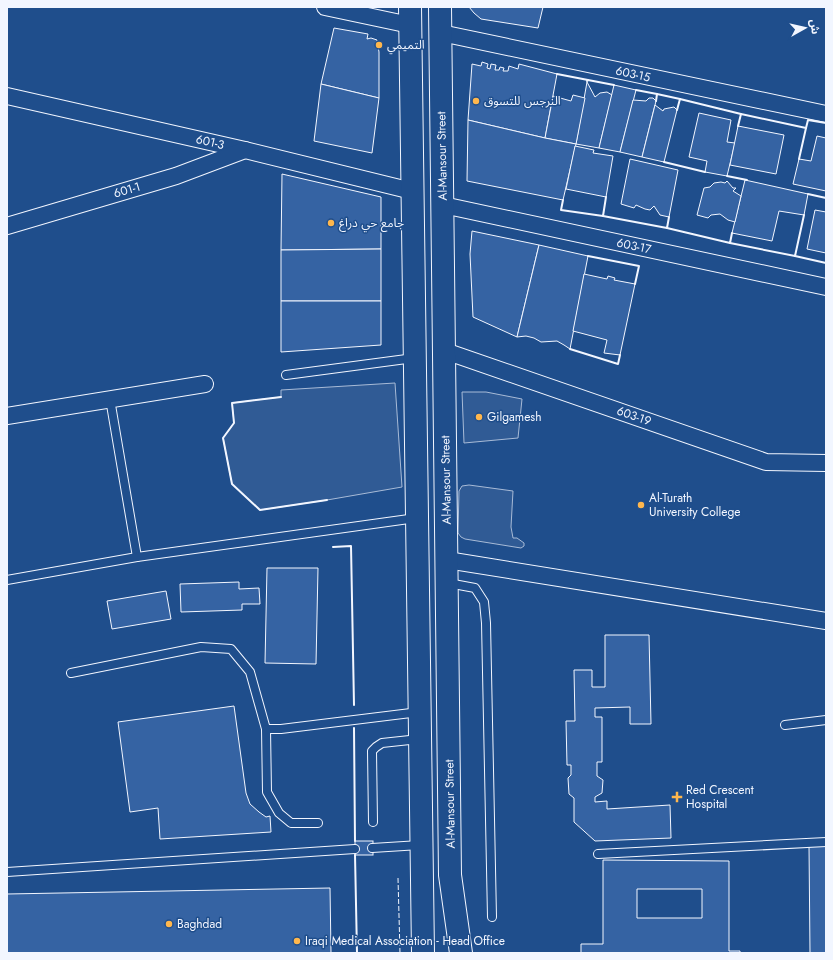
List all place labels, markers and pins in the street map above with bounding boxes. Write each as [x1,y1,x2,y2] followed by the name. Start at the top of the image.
[387,36,425,55] place label: التميمي
[374,40,384,50] marker: التميمي
[484,92,561,110] place label: النرجس للتسوق
[471,96,481,106] marker: النرجس للتسوق
[339,214,404,233] place label: جامع حي دراغ
[326,218,336,228] marker: جامع حي دراغ
[487,408,541,426] place label: Gilgamesh
[474,412,484,422] marker: Gilgamesh
[649,489,741,521] place label: Al-Turath University College
[636,500,646,510] marker: Al-Turath University College
[686,781,754,813] place label: Red Crescent Hospital
[671,791,683,803] marker: Red Crescent Hospital
[177,915,222,933] place label: Baghdad
[164,919,174,929] marker: Baghdad
[305,932,505,950] place label: Iraqi Medical Association - Head Office
[292,936,302,946] marker: Iraqi Medical Association - Head Office

